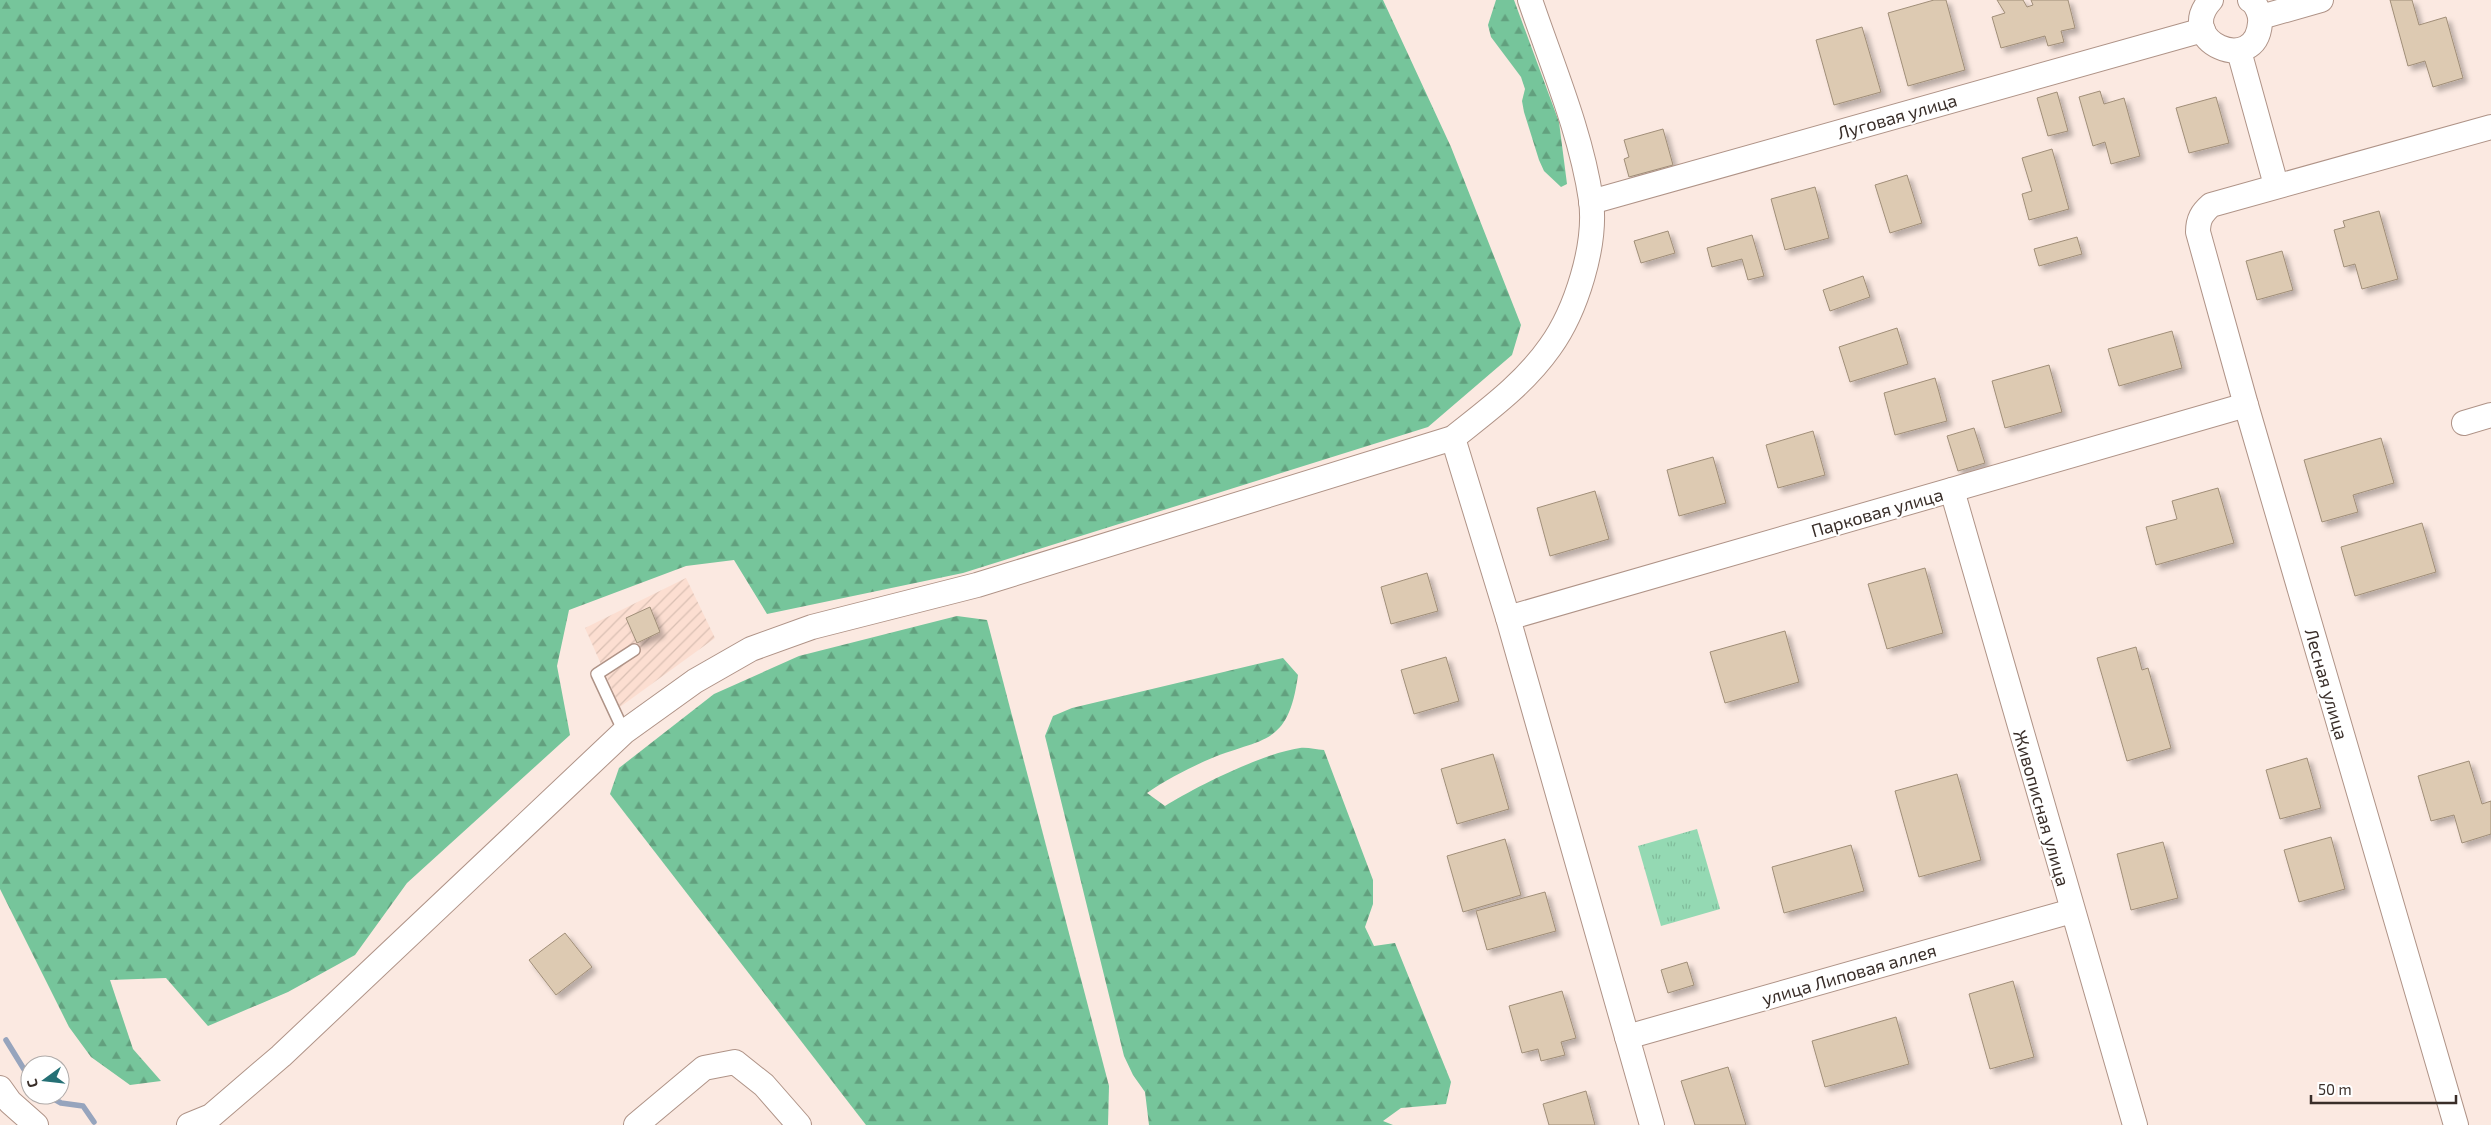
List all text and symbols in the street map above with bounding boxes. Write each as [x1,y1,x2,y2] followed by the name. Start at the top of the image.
[1835,88,1959,144] street label: Луговая улица
[1808,483,1946,541] street label: Парковая улица
[2301,626,2353,742] street label: Лесная улица
[2009,727,2075,889] street label: Живописная улица
[1759,939,1939,1009] street label: улица Липовая аллея
[20,1055,70,1105] north arrow
[2311,1072,2456,1104] scale bar
[23,1077,41,1090] text: С
[2318,1080,2352,1098] text: 50 m

